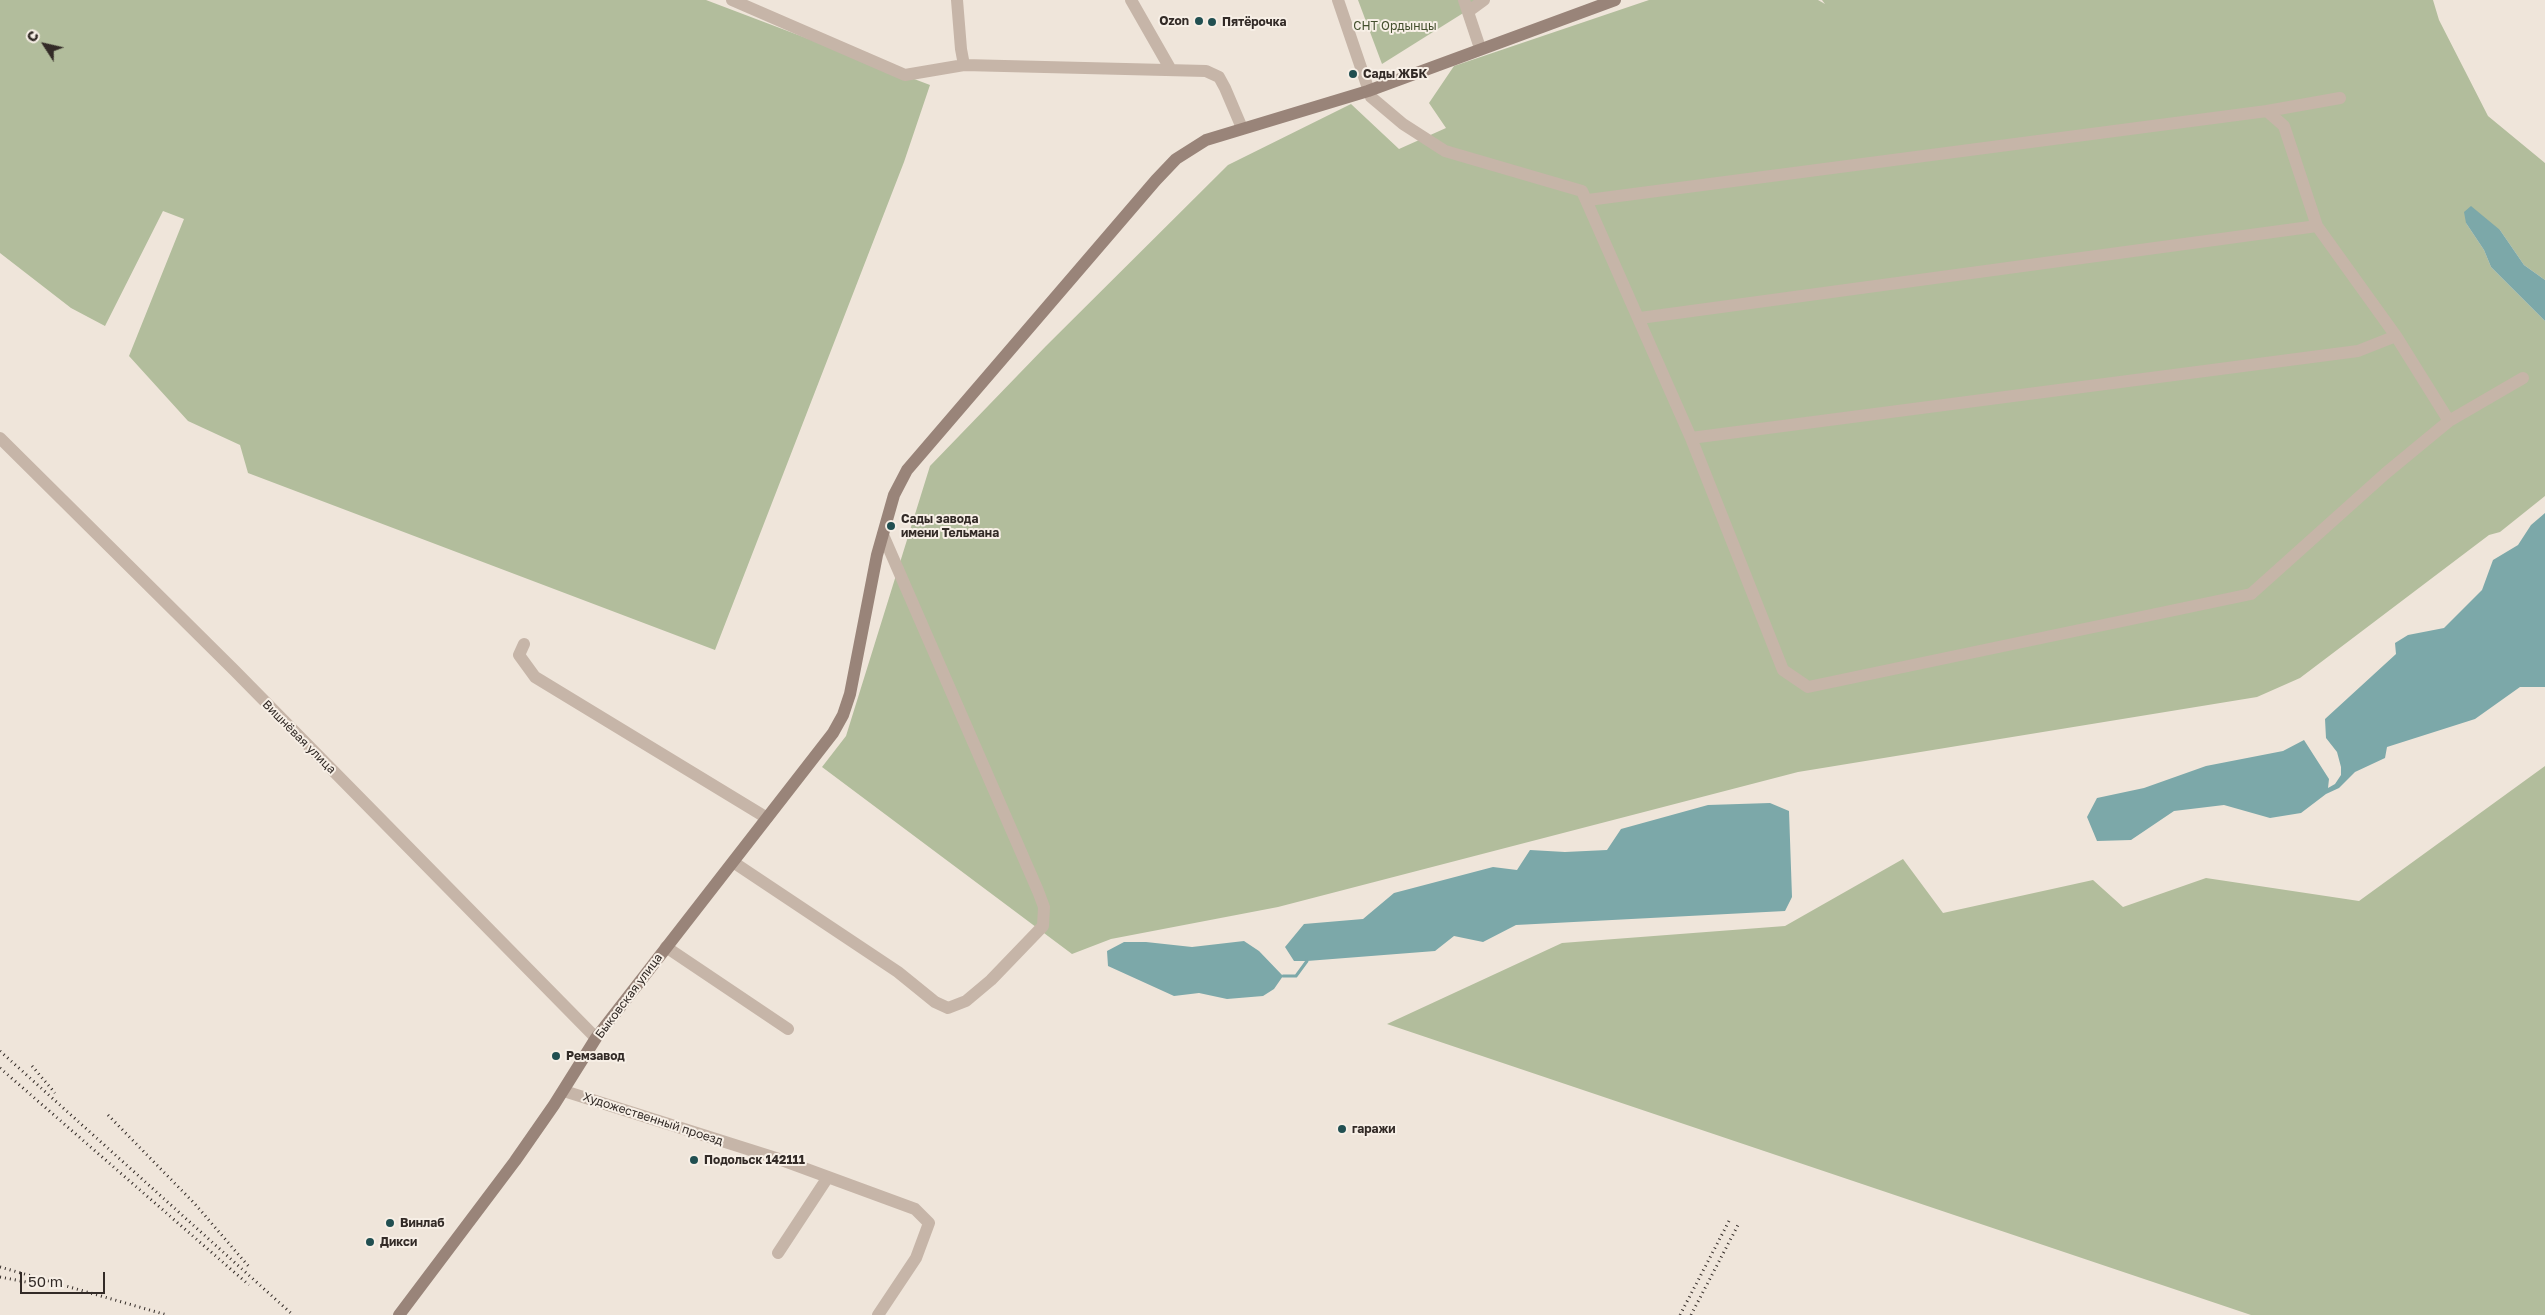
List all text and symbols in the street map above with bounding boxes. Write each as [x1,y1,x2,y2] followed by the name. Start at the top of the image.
[1159,14,1189,28] place label: Ozon
[1193,15,1205,27] marker: Ozon
[1222,15,1287,29] place label: Пятёрочка
[1206,16,1218,28] marker: Пятёрочка
[1353,19,1437,33] park label: СНТ Ордынцы
[20,20,70,70] north arrow
[22,27,42,45] text: С
[1363,67,1427,81] place label: Сады ЖБК
[1347,68,1359,80] marker: Сады ЖБК
[901,512,999,540] place label: Сады завода имени Тельмана
[885,520,897,532] marker: Сады завода имени Тельмана
[259,697,339,777] street label: Вишнёвая улица
[592,951,666,1041] street label: Быковская улица
[566,1049,625,1063] place label: Ремзавод
[550,1050,562,1062] marker: Ремзавод
[581,1090,725,1148] street label: Художественный проезд
[1352,1122,1396,1136] place label: гаражи
[1336,1123,1348,1135] marker: гаражи
[704,1153,805,1167] place label: Подольск 142111
[688,1154,700,1166] marker: Подольск 142111
[400,1216,444,1230] place label: Винлаб
[384,1217,396,1229] marker: Винлаб
[380,1235,417,1249] place label: Дикси
[364,1236,376,1248] marker: Дикси
[22,1262,108,1294] scale bar
[28,1272,63,1290] text: 50 m

